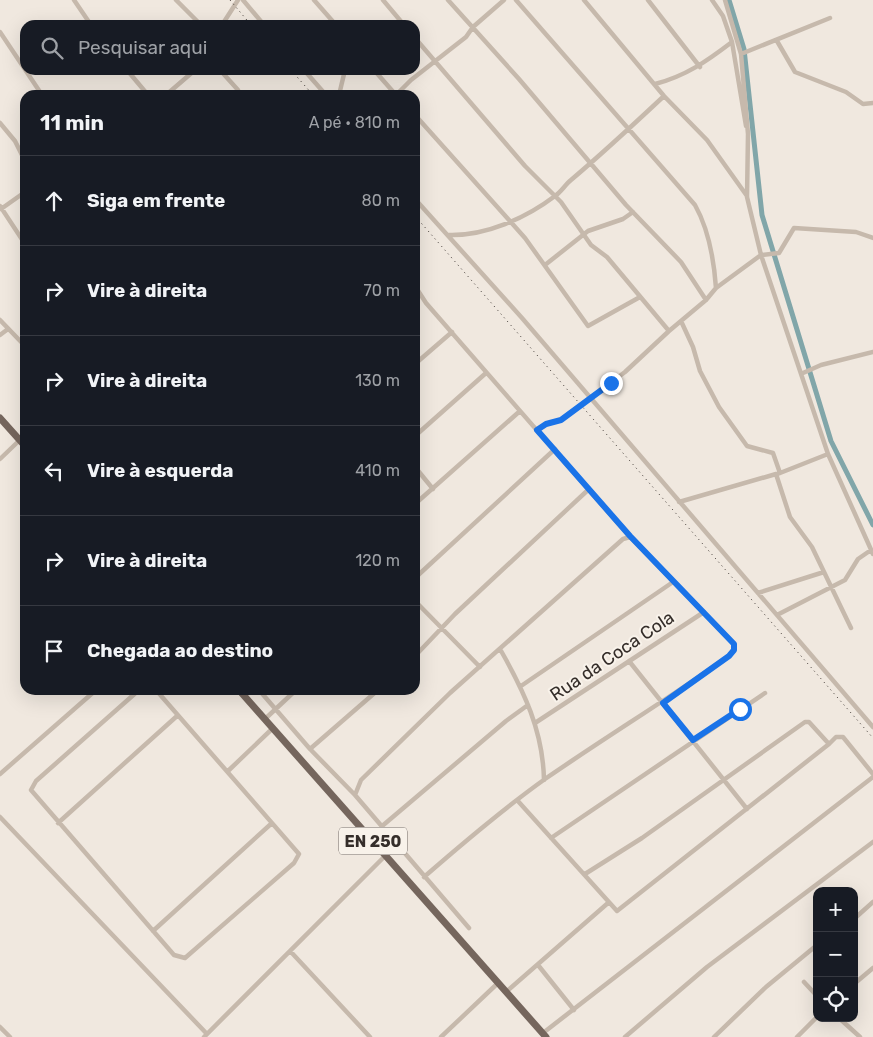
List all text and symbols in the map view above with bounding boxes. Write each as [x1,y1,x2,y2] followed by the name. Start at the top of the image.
[20,20,420,75] search box
[38,34,66,62] icon: search
[78,36,207,59] text: Pesquisar aqui
[40,110,104,135] text: 11 min
[309,113,400,132] text: A pé · 810 m
[40,187,68,215] icon: ahead
[87,189,225,212] text: Siga em frente
[362,191,400,210] text: 80 m
[40,277,68,305] icon: right
[87,279,207,302] text: Vire à direita
[363,281,400,300] text: 70 m
[40,367,68,395] icon: right
[87,369,207,392] text: Vire à direita
[355,371,400,390] text: 130 m
[600,372,623,395] route end
[40,457,68,485] icon: left
[87,459,234,482] text: Vire à esquerda
[355,461,400,480] text: 410 m
[40,547,68,575] icon: right
[87,549,207,572] text: Vire à direita
[355,551,400,570] text: 120 m
[546,606,678,706] street label: Rua da Coca Cola
[40,637,68,665] icon: arrive
[87,639,273,662] text: Chegada ao destino
[729,698,752,721] route start
[339,828,407,854] road number: EN 250
[813,887,858,1022] map controls
[813,887,858,932] button: +
[813,932,858,977] button: −
[813,977,858,1022] button: locate

